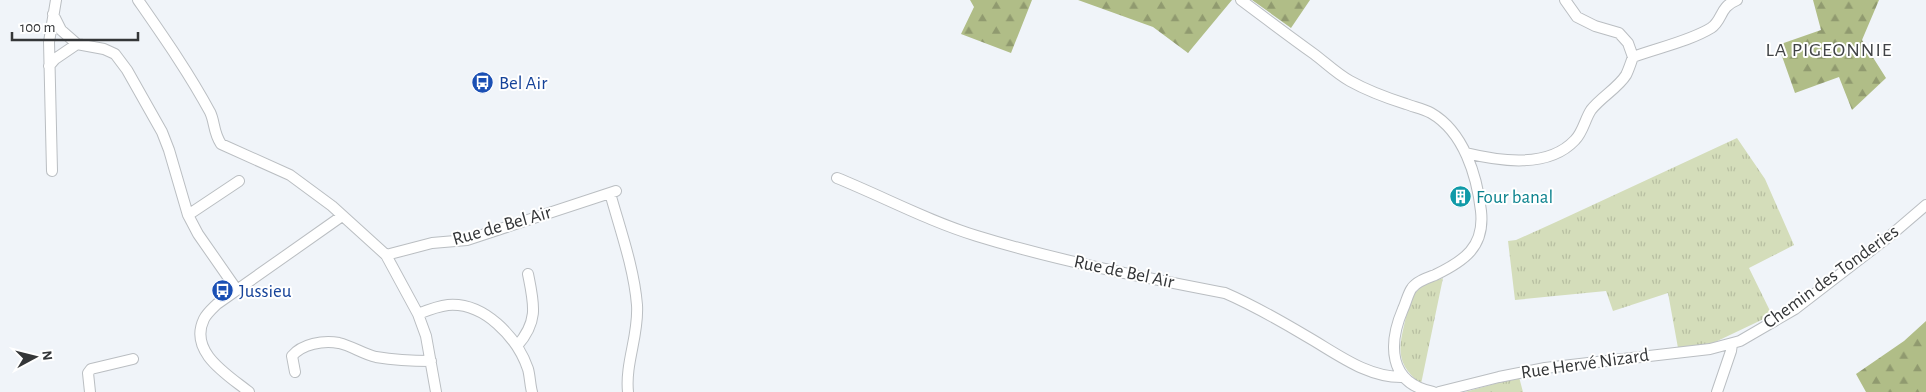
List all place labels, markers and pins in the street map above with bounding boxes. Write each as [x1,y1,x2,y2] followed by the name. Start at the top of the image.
[471,71,495,95] bus stop icon: Bel Air
[499,74,547,93] place label: Bel Air
[1448,185,1472,209] building icon: Four banal
[1476,188,1553,207] place label: Four banal
[211,279,235,303] bus stop icon: Jussieu
[239,282,292,301] place label: Jussieu

